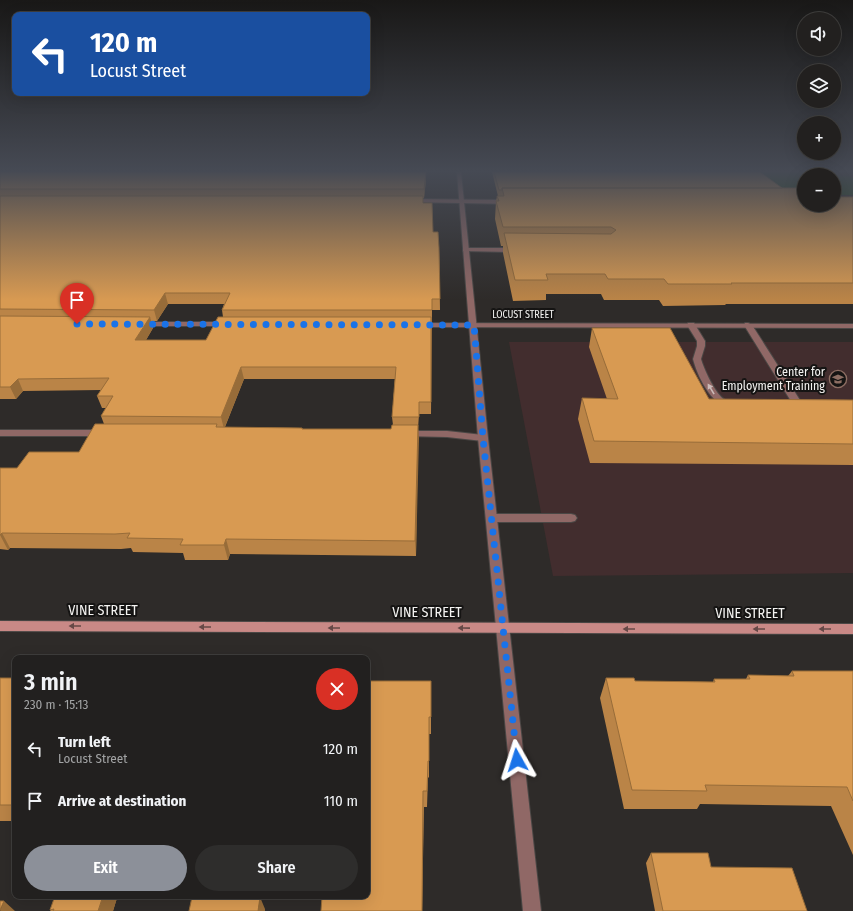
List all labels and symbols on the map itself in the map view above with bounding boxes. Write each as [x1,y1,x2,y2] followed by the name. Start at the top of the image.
[60,283,94,324] pin
[492,309,554,321] street label: LOCUST STREET
[722,365,826,393] place label: Center for Employment Training
[828,369,848,389] school or university icon: Center for Employment Training
[707,384,715,394] one-way arrow
[68,602,138,619] street label: VINE STREET
[392,604,462,621] street label: VINE STREET
[715,605,785,622] street label: VINE STREET
[68,623,81,629] one-way arrow
[198,624,211,630] one-way arrow
[327,625,340,631] one-way arrow
[458,625,470,632] one-way arrow
[622,626,635,632] one-way arrow
[752,626,765,632] one-way arrow
[818,626,831,632] one-way arrow
[496,739,538,781] position arrow

